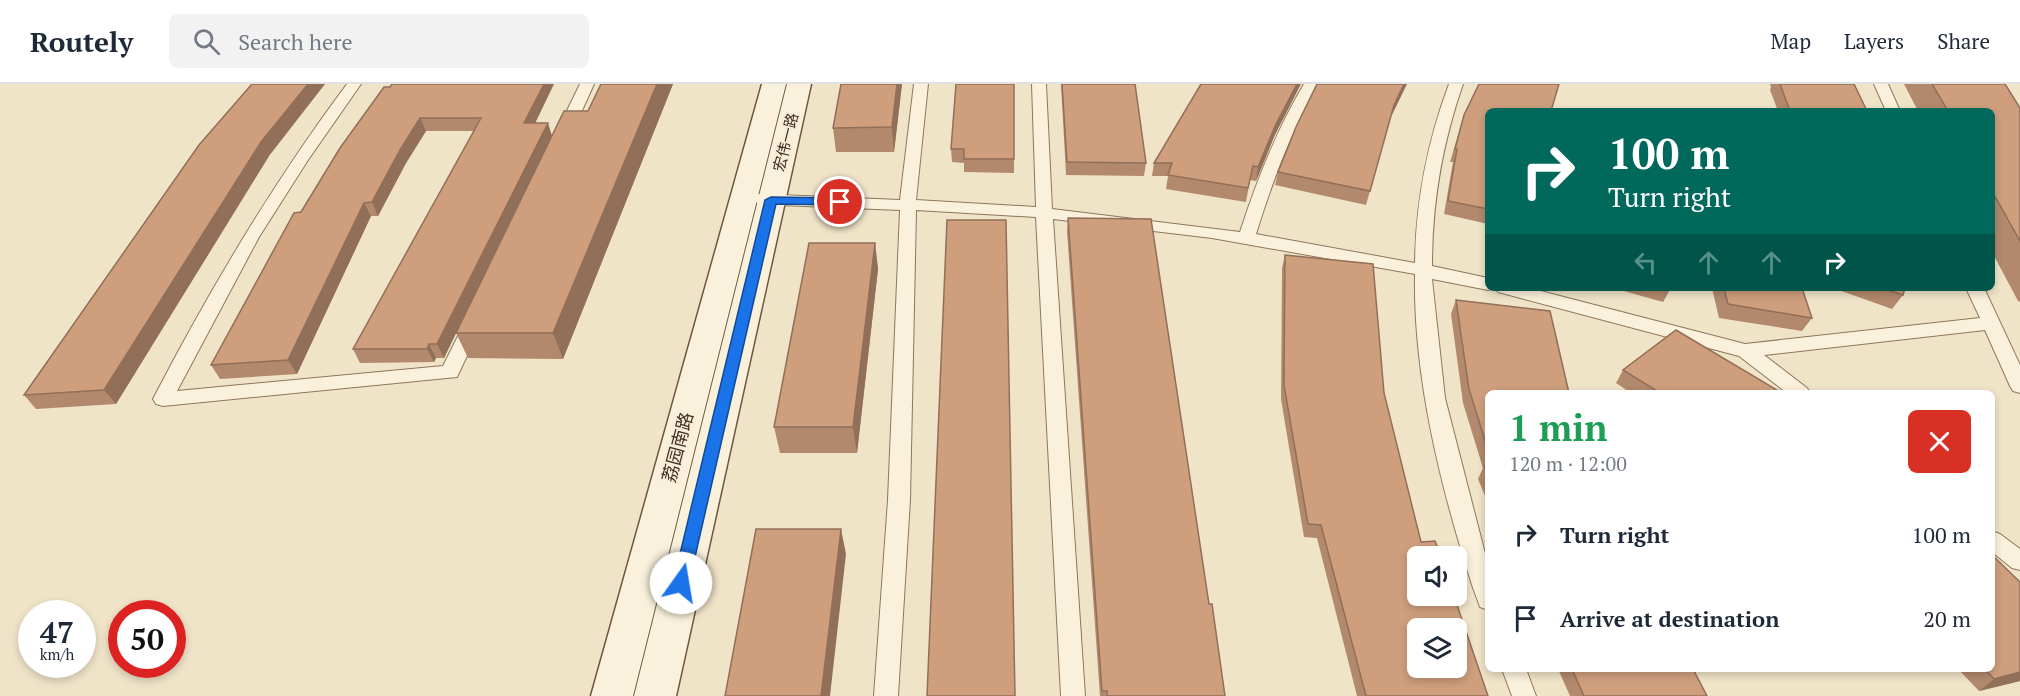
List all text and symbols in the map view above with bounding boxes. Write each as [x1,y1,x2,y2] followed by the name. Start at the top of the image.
[169,14,589,68] search box
[30,23,133,60] text: Routely
[190,25,223,58] icon: search
[238,27,353,56] text: Search here
[1770,27,1811,55] text: Map
[1844,27,1904,55] text: Layers
[1937,27,1990,55] text: Share
[768,110,802,174] street label: 宏伟一路
[1608,125,1729,181] text: 100 m
[1509,132,1587,210] icon: right
[814,176,865,227] pin
[1608,179,1731,215] text: Turn right
[823,185,856,218] icon: arrive
[1629,246,1662,279] icon: left
[1692,246,1725,279] icon: ahead
[1755,246,1788,279] icon: ahead
[1818,246,1851,279] icon: right
[1509,404,1607,451] text: 1 min
[656,409,698,485] street label: 荔园南路
[1908,410,1971,473] button: close
[1509,450,1627,477] text: 120 m · 12:00
[1509,518,1542,551] icon: right
[1560,520,1669,549] text: Turn right
[1911,520,1971,549] text: 100 m
[1407,546,1467,678] map controls
[1407,546,1467,606] button: sound
[649,551,713,615] position arrow
[108,600,186,678] speed limit sign: 50
[1509,602,1542,635] icon: arrive
[1560,604,1779,633] text: Arrive at destination
[1923,604,1971,633] text: 20 m
[40,612,74,652] text: 47
[1407,618,1467,678] button: layers
[40,644,74,664] text: km/h

